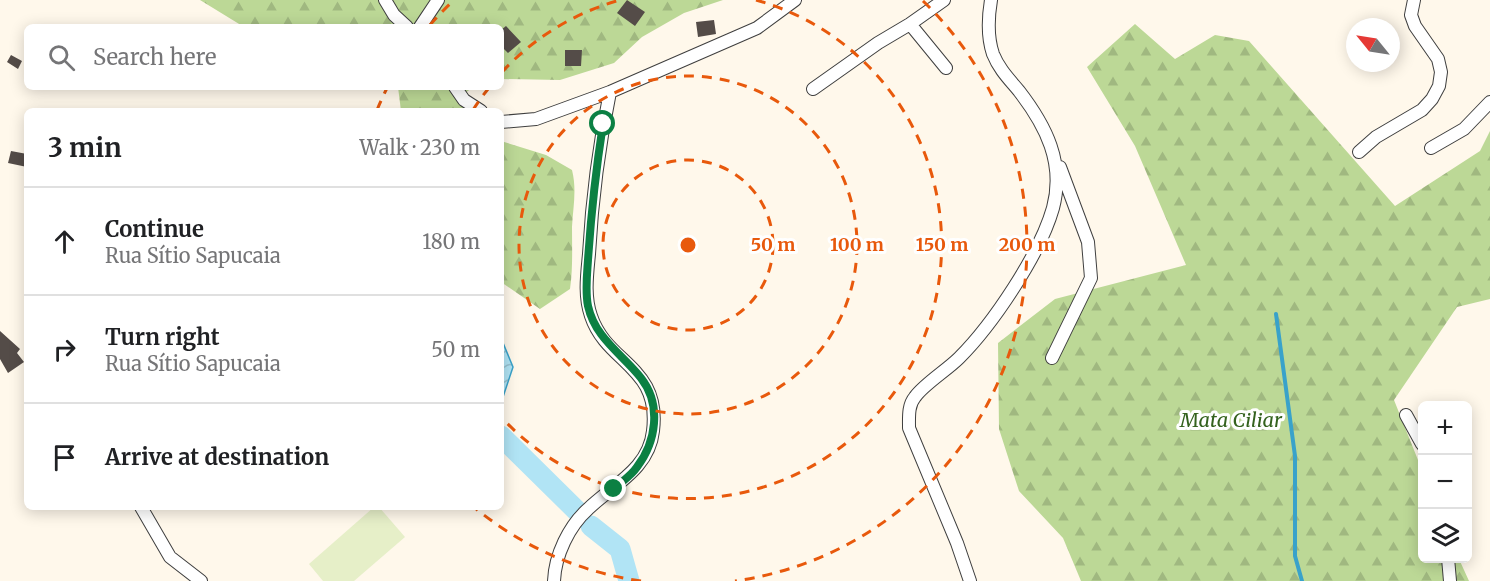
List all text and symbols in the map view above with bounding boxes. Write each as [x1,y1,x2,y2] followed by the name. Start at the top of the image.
[1346,18,1400,72] north arrow
[24,24,504,90] search box
[45,41,78,74] icon: search
[93,43,216,71] text: Search here
[589,110,615,136] route start
[48,131,122,164] text: 3 min
[360,135,480,160] text: Walk · 230 m
[105,215,204,243] text: Continue
[48,225,81,258] icon: ahead
[422,229,480,254] text: 180 m
[751,233,795,256] text: 50 m
[830,233,884,256] text: 100 m
[916,233,968,256] text: 150 m
[999,233,1055,256] text: 200 m
[678,235,698,255] centre of rings
[105,243,281,268] text: Rua Sítio Sapucaia
[105,323,219,351] text: Turn right
[48,333,81,366] icon: right
[431,337,480,362] text: 50 m
[105,351,281,376] text: Rua Sítio Sapucaia
[1418,401,1472,563] map controls
[1418,401,1472,455] button: +
[1179,407,1283,432] park label: Mata Ciliar
[48,441,81,474] icon: arrive
[105,443,329,471] text: Arrive at destination
[1418,455,1472,509] button: −
[600,475,626,501] route end
[1418,509,1472,563] button: layers

